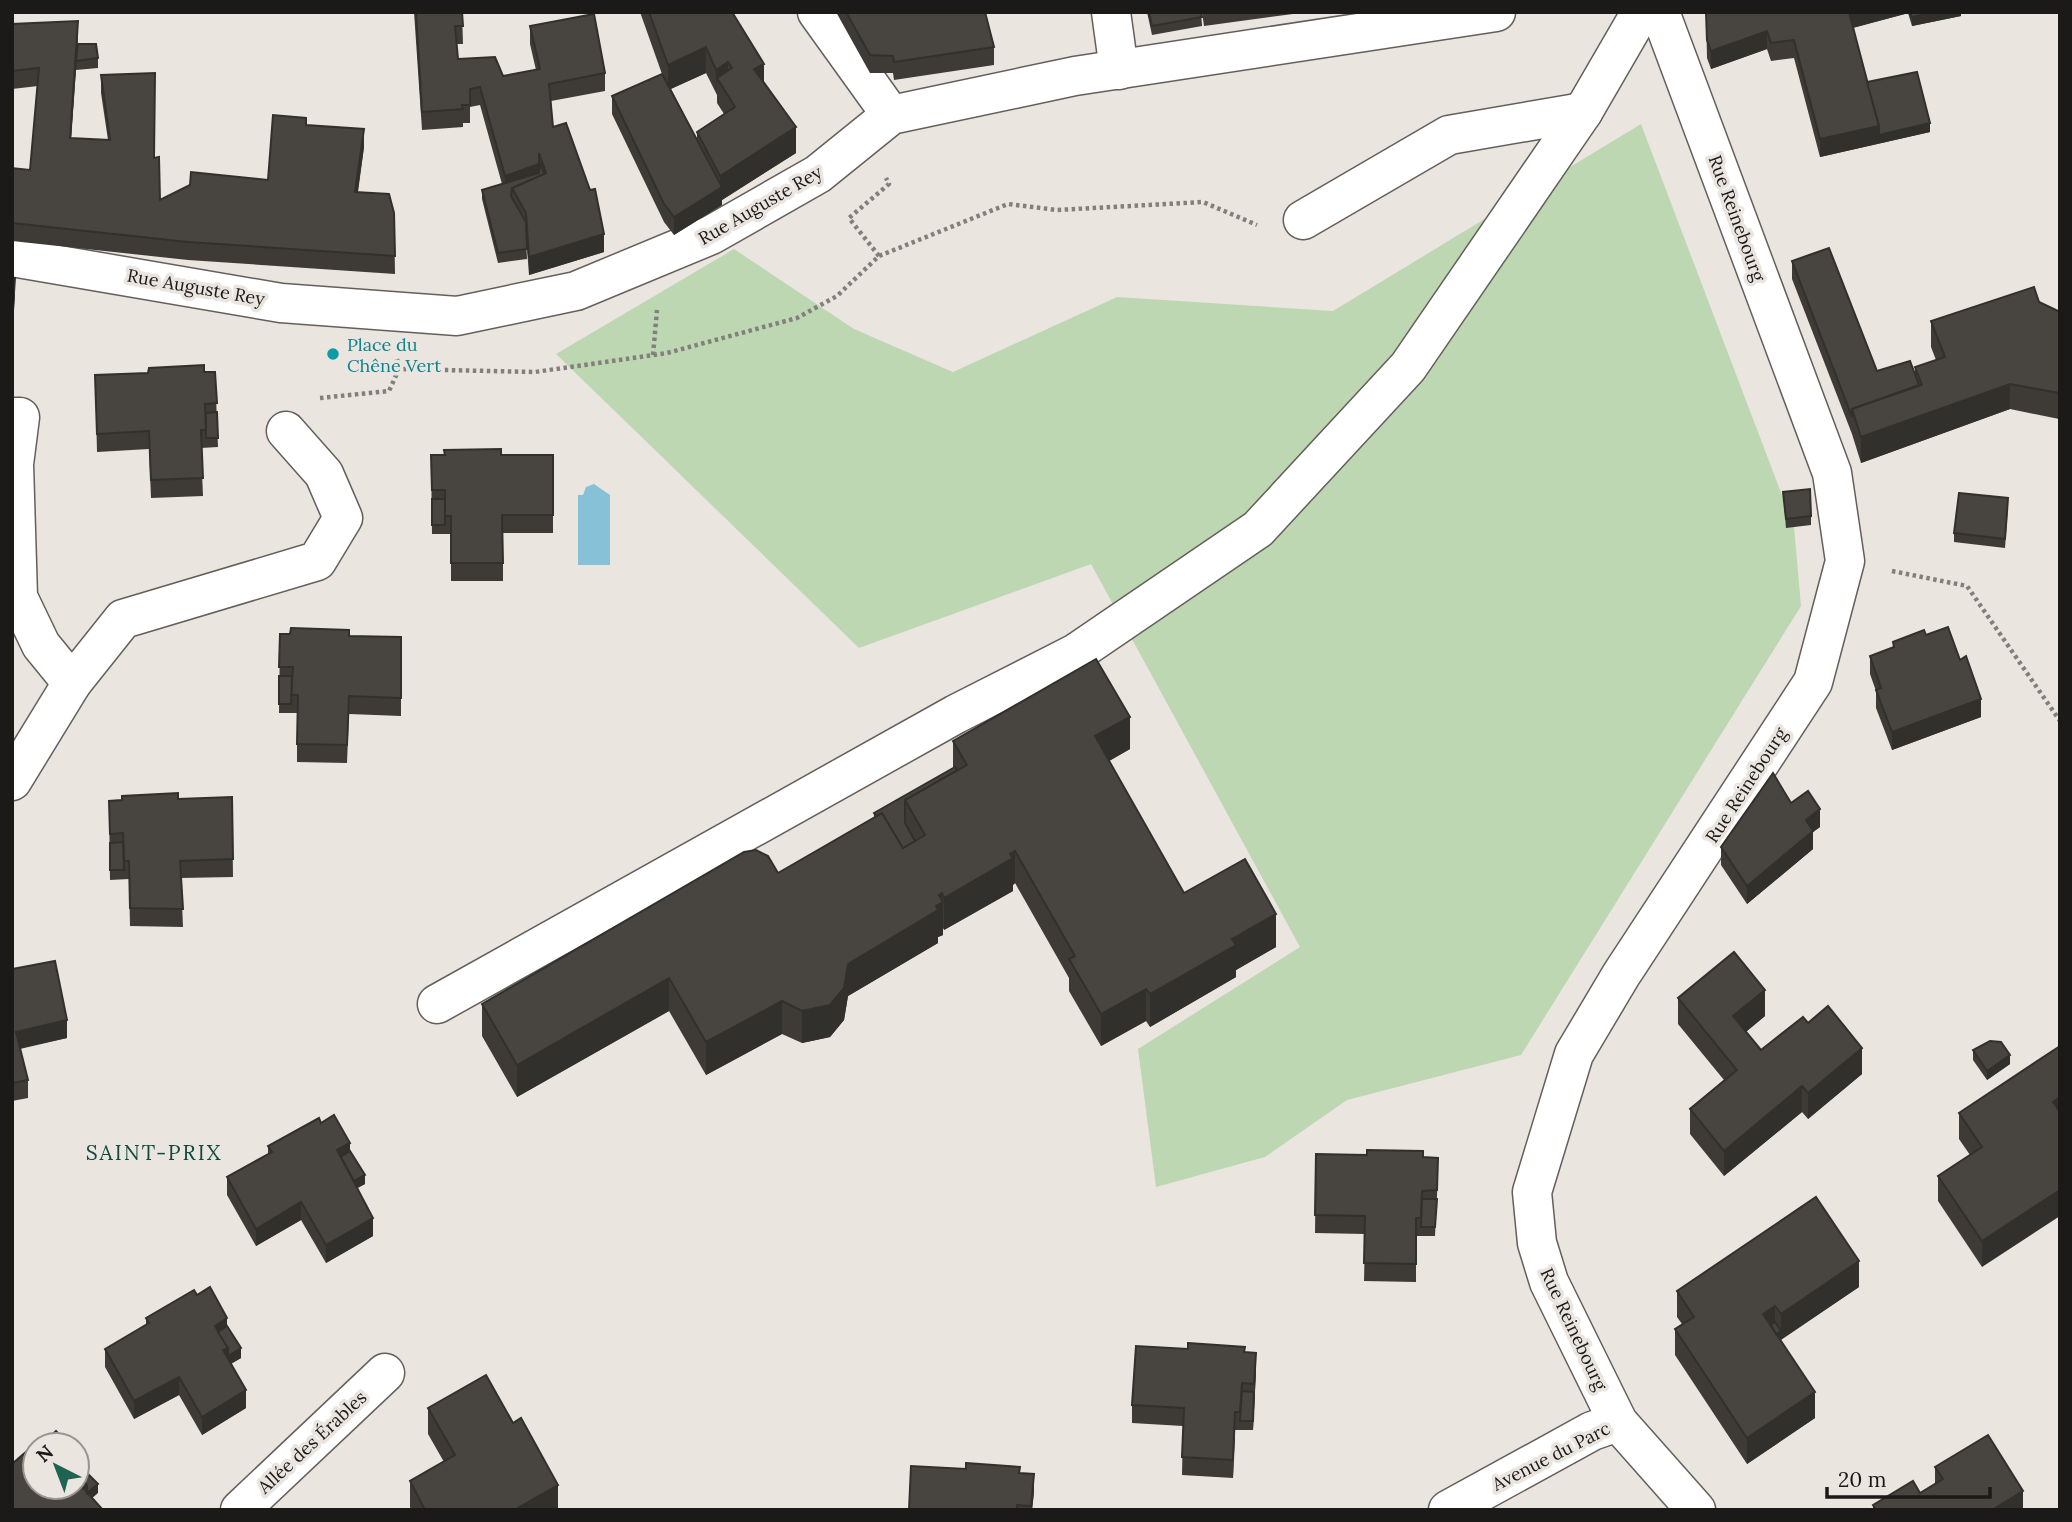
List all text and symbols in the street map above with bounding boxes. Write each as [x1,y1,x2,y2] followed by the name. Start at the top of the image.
[1704,152,1771,285] street label: Rue Reinebourg
[694,160,827,250] street label: Rue Auguste Rey
[125,264,267,311] street label: Rue Auguste Rey
[347,333,441,377] place label: Place du Chêne Vert
[325,346,341,362] marker: Place du Chêne Vert
[1700,722,1792,847] street label: Rue Reinebourg
[86,1139,222,1166] district label: SAINT-PRIX
[1536,1264,1613,1395] street label: Rue Reinebourg
[252,1386,371,1499] street label: Allée des Érables
[1487,1416,1614,1496] street label: Avenue du Parc
[21,1431,91,1501] north arrow
[31,1439,58,1467] text: N
[1827,1456,1990,1500] scale bar
[1838,1466,1887,1493] text: 20 m

